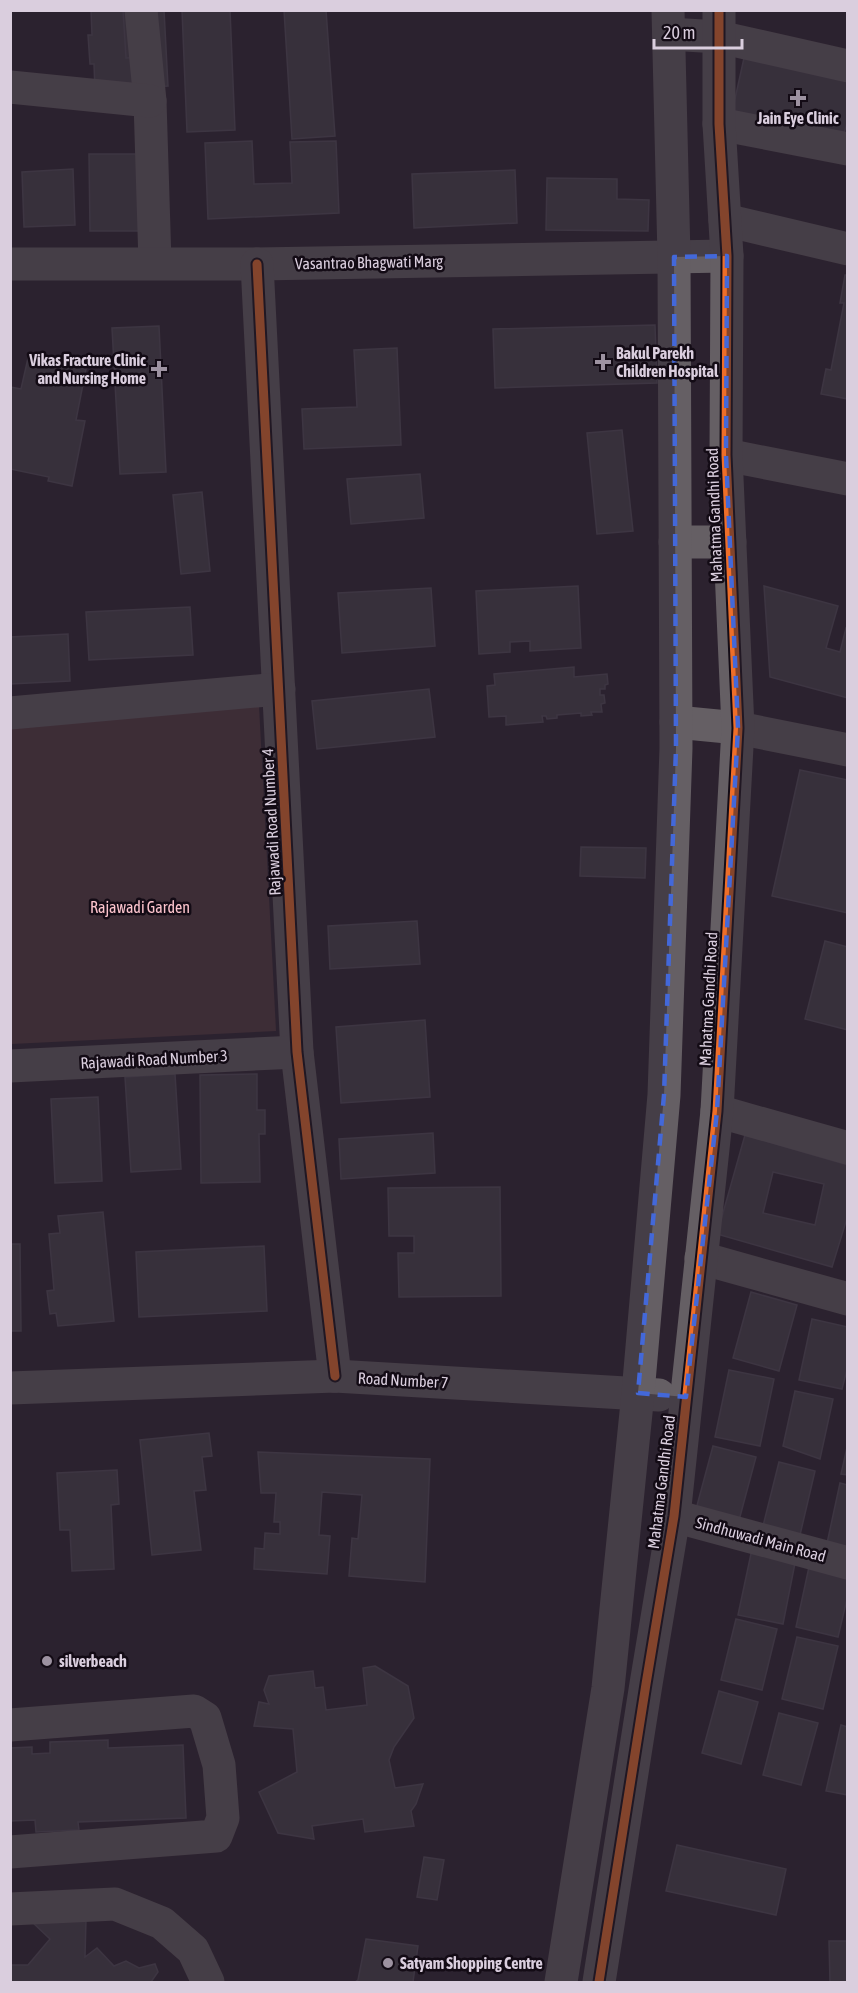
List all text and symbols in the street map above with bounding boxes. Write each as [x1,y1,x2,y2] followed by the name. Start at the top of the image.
[654,12,742,50] scale bar
[663,22,695,43] text: 20 m
[789,89,807,107] marker: Jain Eye Clinic
[756,109,839,127] place label: Jain Eye Clinic
[295,252,443,273] street label: Vasantrao Bhagwati Marg
[616,344,719,380] place label: Bakul Parekh Children Hospital
[28,351,146,387] place label: Vikas Fracture Clinic and Nursing Home
[594,353,612,371] marker: Bakul Parekh Children Hospital
[150,360,168,378] marker: Vikas Fracture Clinic and Nursing Home
[703,447,725,583] street label: Mahatma Gandhi Road
[258,748,285,896] street label: Rajawadi Road Number 4
[90,898,190,917] park label: Rajawadi Garden
[695,931,721,1067] street label: Mahatma Gandhi Road
[80,1046,228,1073] street label: Rajawadi Road Number 3
[357,1369,449,1391] street label: Road Number 7
[644,1414,678,1550] street label: Mahatma Gandhi Road
[694,1513,828,1565] street label: Sindhuwadi Main Road
[59,1652,127,1670] place label: silverbeach
[40,1654,54,1668] marker: silverbeach
[400,1954,543,1972] place label: Satyam Shopping Centre
[381,1956,395,1970] marker: Satyam Shopping Centre

